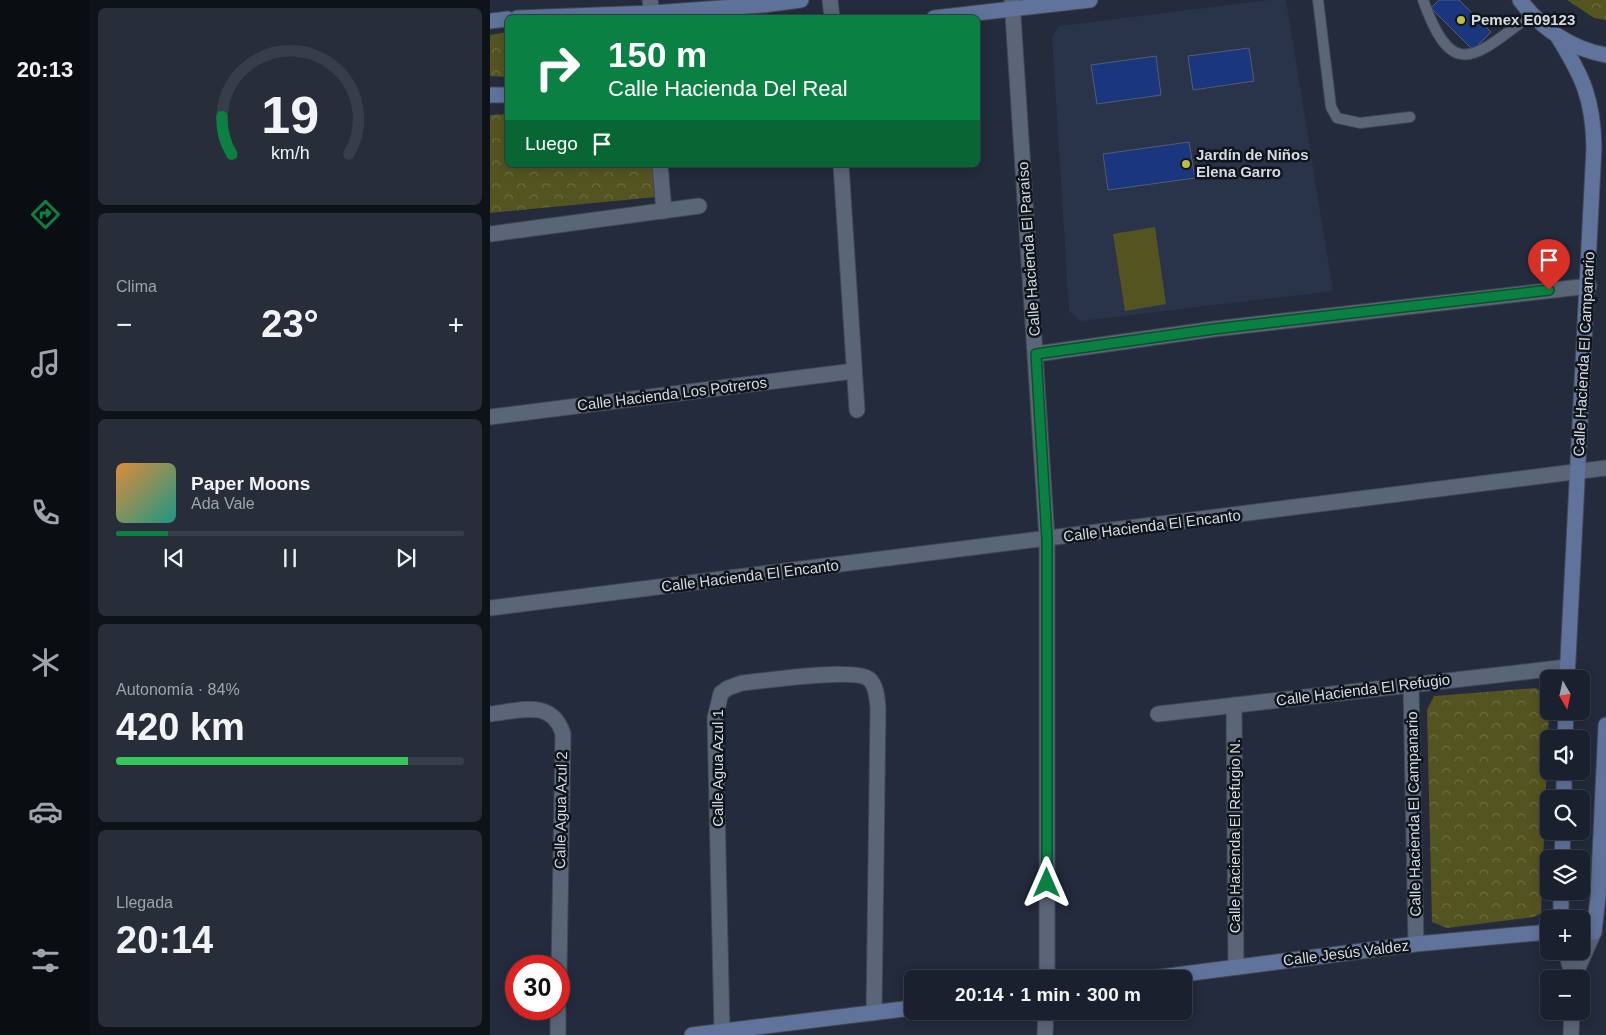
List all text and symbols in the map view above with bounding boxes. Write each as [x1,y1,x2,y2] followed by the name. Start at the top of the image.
[1471,11,1575,28] place label: Pemex E09123
[1455,14,1467,26] marker: Pemex E09123
[525,35,590,100] icon: right
[608,35,707,74] text: 150 m
[17,57,73,82] text: 20:13
[608,76,848,101] text: Calle Hacienda Del Real
[261,86,319,144] text: 19
[588,130,616,158] icon: arrive
[525,133,578,154] text: Luego
[271,143,309,163] text: km/h
[1196,146,1309,180] place label: Jardín de Niños Elena Garro
[1180,158,1192,170] marker: Jardín de Niños Elena Garro
[1014,161,1043,337] street label: Calle Hacienda El Paraíso
[28,197,63,232] icon: directions
[1528,239,1570,290] pin
[1535,246,1563,274] icon: arrive
[1570,251,1597,457] street label: Calle Hacienda El Campanario
[116,278,157,295] text: Clima
[261,303,319,345] text: 23°
[116,309,132,340] text: −
[448,309,464,340] text: +
[28,346,63,381] icon: music
[576,373,768,414] street label: Calle Hacienda Los Potreros
[191,473,310,494] text: Paper Moons
[28,495,63,530] icon: phone
[191,495,255,512] text: Ada Vale
[1062,506,1242,545] street label: Calle Hacienda El Encanto
[160,544,188,572] icon: previous
[276,544,304,572] icon: pause
[392,544,420,572] icon: next
[660,556,840,595] street label: Calle Hacienda El Encanto
[28,645,63,680] icon: climate
[1275,670,1451,709] street label: Calle Hacienda El Refugio
[1540,670,1590,720] north arrow
[1540,670,1590,1020] map controls
[116,681,240,698] text: Autonomía · 84%
[116,706,245,748] text: 420 km
[709,709,726,827] street label: Calle Agua Azul 1
[1403,711,1424,917] street label: Calle Hacienda El Campanario
[1540,730,1590,780] button: sound
[1226,739,1243,933] street label: Calle Hacienda El Refugio N.
[551,751,570,869] street label: Calle Agua Azul 2
[1540,790,1590,840] button: search
[28,794,63,829] icon: car
[1540,850,1590,900] button: layers
[1020,856,1072,908] position arrow
[116,894,173,911] text: Llegada
[1540,910,1590,960] button: +
[116,919,213,961] text: 20:14
[1282,936,1410,969] street label: Calle Jesús Valdez
[28,943,63,978] icon: filters
[505,955,570,1020] speed limit sign: 30
[1540,970,1590,1020] button: −
[955,984,1141,1005] text: 20:14 · 1 min · 300 m

